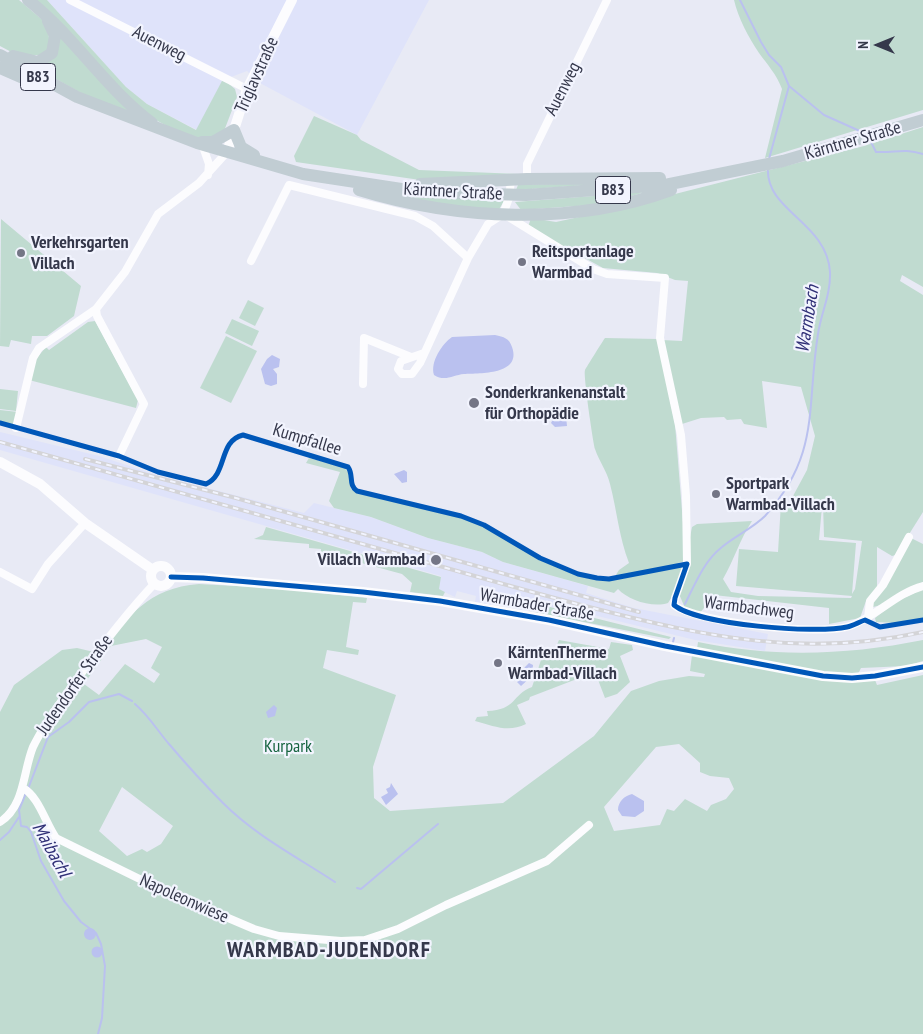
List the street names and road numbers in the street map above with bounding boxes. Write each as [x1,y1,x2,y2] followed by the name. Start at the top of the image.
[129,21,189,67] street label: Auenweg
[231,34,283,116] street label: Triglavstraße
[540,59,586,119] street label: Auenweg
[20,64,56,90] road number: B83
[802,117,904,165] street label: Kärntner Straße
[596,176,630,204] road number: B83
[403,179,503,205] street label: Kärntner Straße
[270,419,344,461] street label: Kumpfallee
[478,584,596,626] street label: Warmbader Straße
[703,592,795,624] street label: Warmbachweg
[32,631,118,739] street label: Judendorfer Straße
[136,870,232,928] street label: Napoleonwiese

